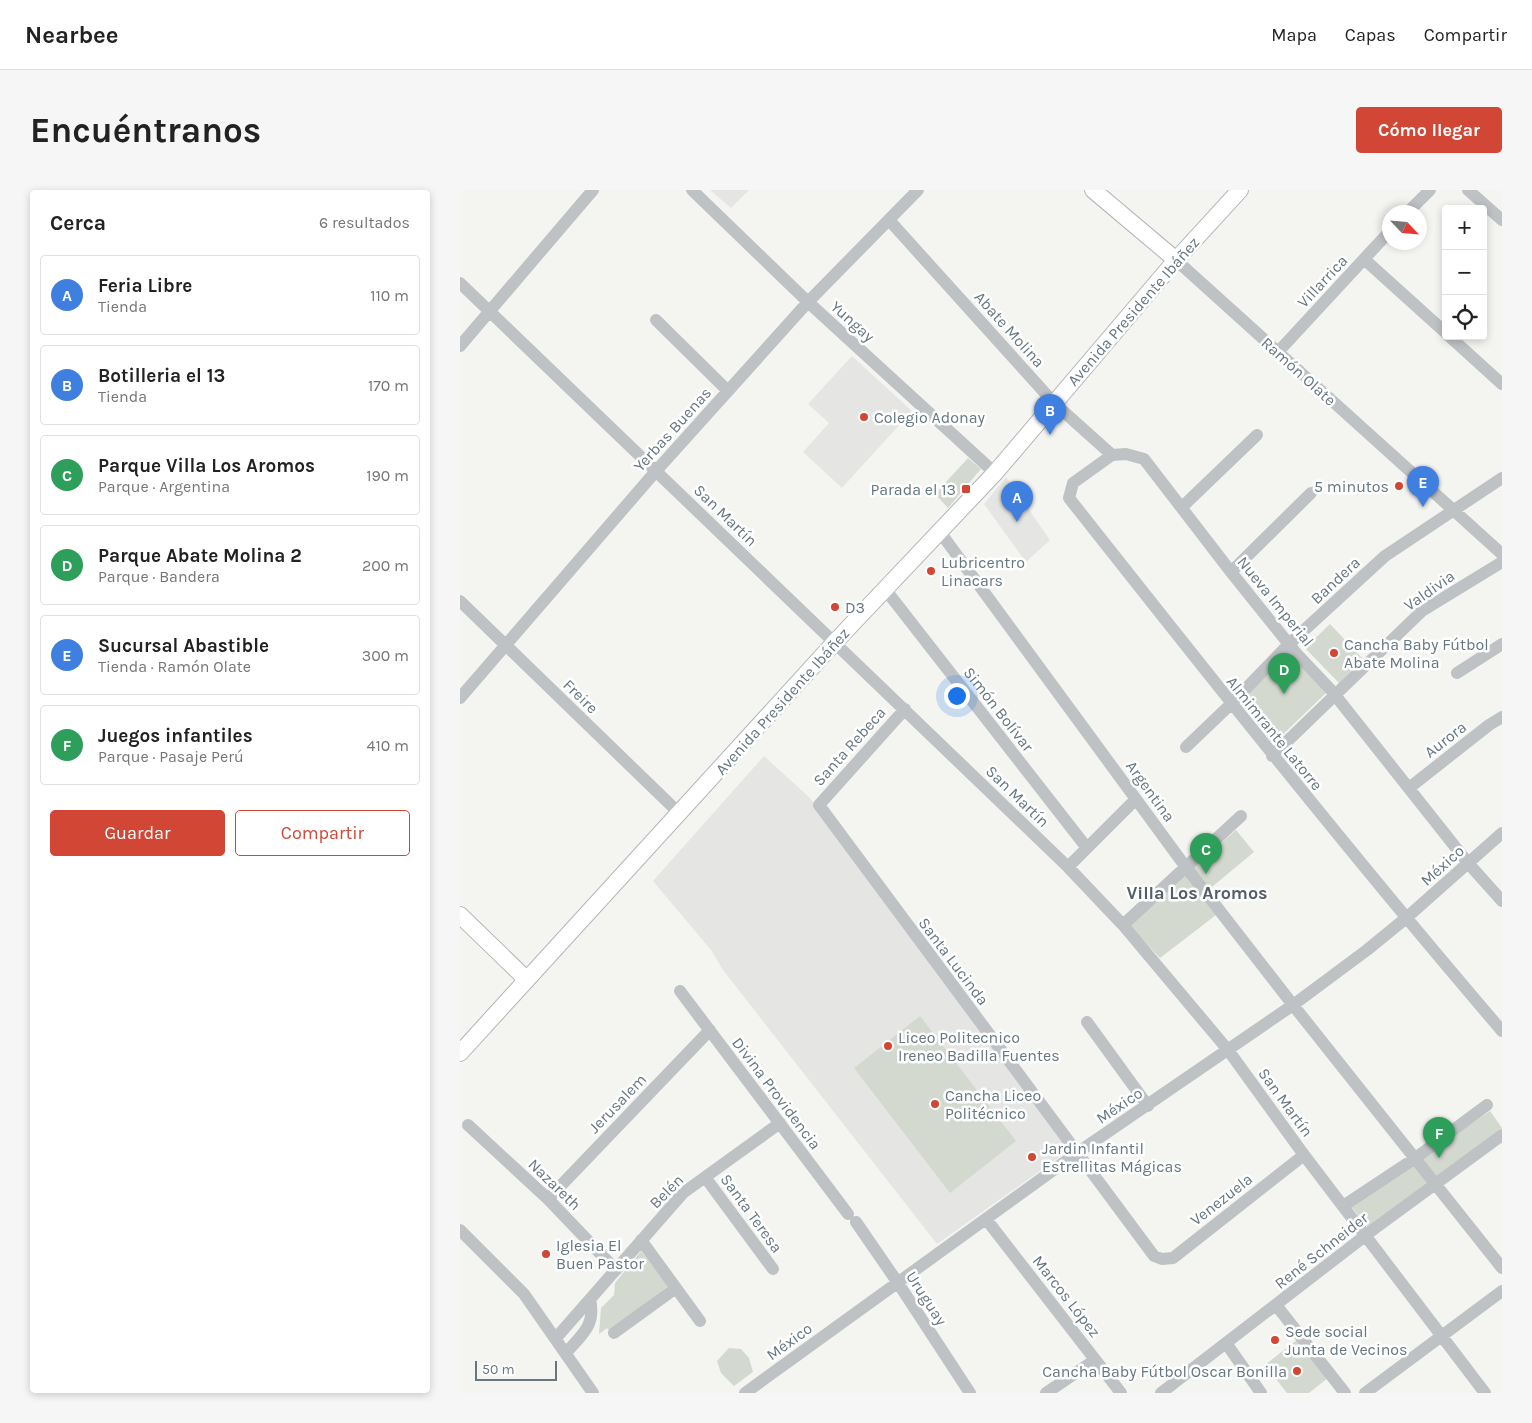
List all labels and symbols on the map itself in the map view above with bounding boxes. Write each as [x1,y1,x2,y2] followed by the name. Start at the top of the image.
[1382,205,1427,250] north arrow
[1063,233,1203,390] street label: Avenida Presidente Ibáñez
[1293,251,1351,312] street label: Villarrica
[971,287,1049,371] street label: Abate Molina
[827,297,879,346] street label: Yungay
[1258,333,1340,410] street label: Ramón Olate
[630,383,715,475] street label: Yerbas Buenas
[1034,394,1066,435] pin: B
[874,408,985,427] place label: Colegio Adonay
[858,411,870,423] marker: Colegio Adonay
[1407,466,1439,507] pin: E
[1314,477,1389,496] place label: 5 minutos
[870,480,956,499] place label: Parada el 13
[1393,480,1405,492] marker: 5 minutos
[690,481,761,550] street label: San Martín
[1001,481,1033,522] pin: A
[960,483,972,495] marker: Parada el 13
[1234,552,1318,650] street label: Nueva Imperial
[941,553,1025,590] place label: Lubricentro Linacars
[1307,553,1364,608] street label: Bandera
[925,565,937,577] marker: Lubricentro Linacars
[1400,566,1458,615] street label: Valdivia
[845,598,865,617] place label: D3
[829,601,841,613] marker: D3
[711,624,853,779] street label: Avenida Presidente Ibáñez
[1344,635,1489,672] place label: Cancha Baby Fútbol Abate Molina
[1328,647,1340,659] marker: Cancha Baby Fútbol Abate Molina
[1268,653,1300,694] pin: D
[960,663,1038,756] street label: Simón Bolívar
[1223,672,1327,794] street label: Almimrante Latorre
[559,675,602,717] street label: Freire
[944,683,970,709] your location
[809,703,890,790] street label: Santa Rebeca
[1421,717,1470,762] street label: Aurora
[1122,757,1179,826] street label: Argentina
[982,762,1053,831] street label: San Martín
[1190,833,1222,874] pin: C
[1417,841,1468,890] street label: México
[1126,882,1268,904] district label: Villa Los Aromos
[914,914,993,1009] street label: Santa Lucinda
[898,1028,1060,1065] place label: Liceo Politecnico Ireneo Badilla Fuentes
[728,1033,825,1153] street label: Divina Providencia
[882,1040,894,1052] marker: Liceo Politecnico Ireneo Badilla Fuentes
[1254,1064,1317,1140] street label: San Martín
[584,1070,650,1137] street label: Jerusalem
[1093,1083,1146,1128] street label: México
[945,1086,1041,1123] place label: Cancha Liceo Politécnico
[929,1098,941,1110] marker: Cancha Liceo Politécnico
[1423,1117,1455,1158] pin: F
[1042,1139,1182,1176] place label: Jardin Infantil Estrellitas Mágicas
[1026,1151,1038,1163] marker: Jardin Infantil Estrellitas Mágicas
[524,1155,585,1214] street label: Nazareth
[1187,1169,1256,1229] street label: Venezuela
[645,1170,687,1212] street label: Belén
[717,1170,787,1256] street label: Santa Teresa
[1271,1208,1372,1293] street label: René Schneider
[556,1236,644,1273] place label: Iglesia El Buen Pastor
[540,1248,552,1260] marker: Iglesia El Buen Pastor
[1029,1252,1104,1341] street label: Marcos López
[902,1268,951,1329] street label: Uruguay
[763,1319,816,1364] street label: México
[1285,1322,1407,1359] place label: Sede social Junta de Vecinos
[1269,1334,1281,1346] marker: Sede social Junta de Vecinos
[475,1358,558,1381] scale bar
[1042,1362,1287,1381] place label: Cancha Baby Fútbol Oscar Bonilla
[1291,1365,1303,1377] marker: Cancha Baby Fútbol Oscar Bonilla

